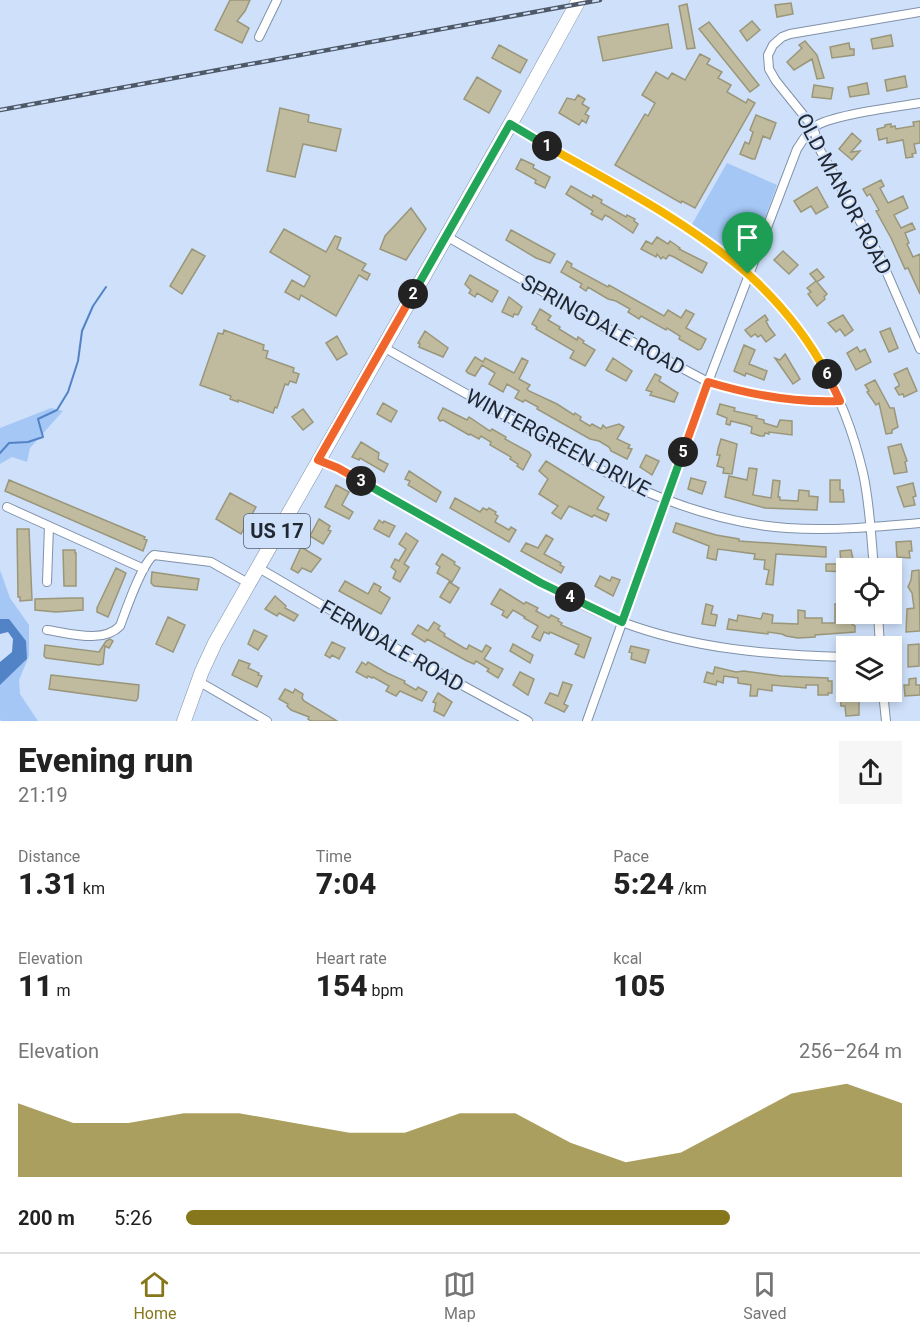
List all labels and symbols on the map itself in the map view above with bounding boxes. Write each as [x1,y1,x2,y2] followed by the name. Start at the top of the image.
[791,109,897,279] street label: OLD MANOR ROAD
[532,131,562,161] pin: 1
[722,212,773,274] pin
[517,270,689,380] street label: SPRINGDALE ROAD
[398,279,428,309] pin: 2
[812,359,842,389] pin: 6
[462,384,654,502] street label: WINTERGREEN DRIVE
[668,437,698,467] pin: 5
[346,466,376,496] pin: 3
[244,514,310,548] road number: US 17
[555,582,585,612] pin: 4
[316,595,468,697] street label: FERNDALE ROAD

